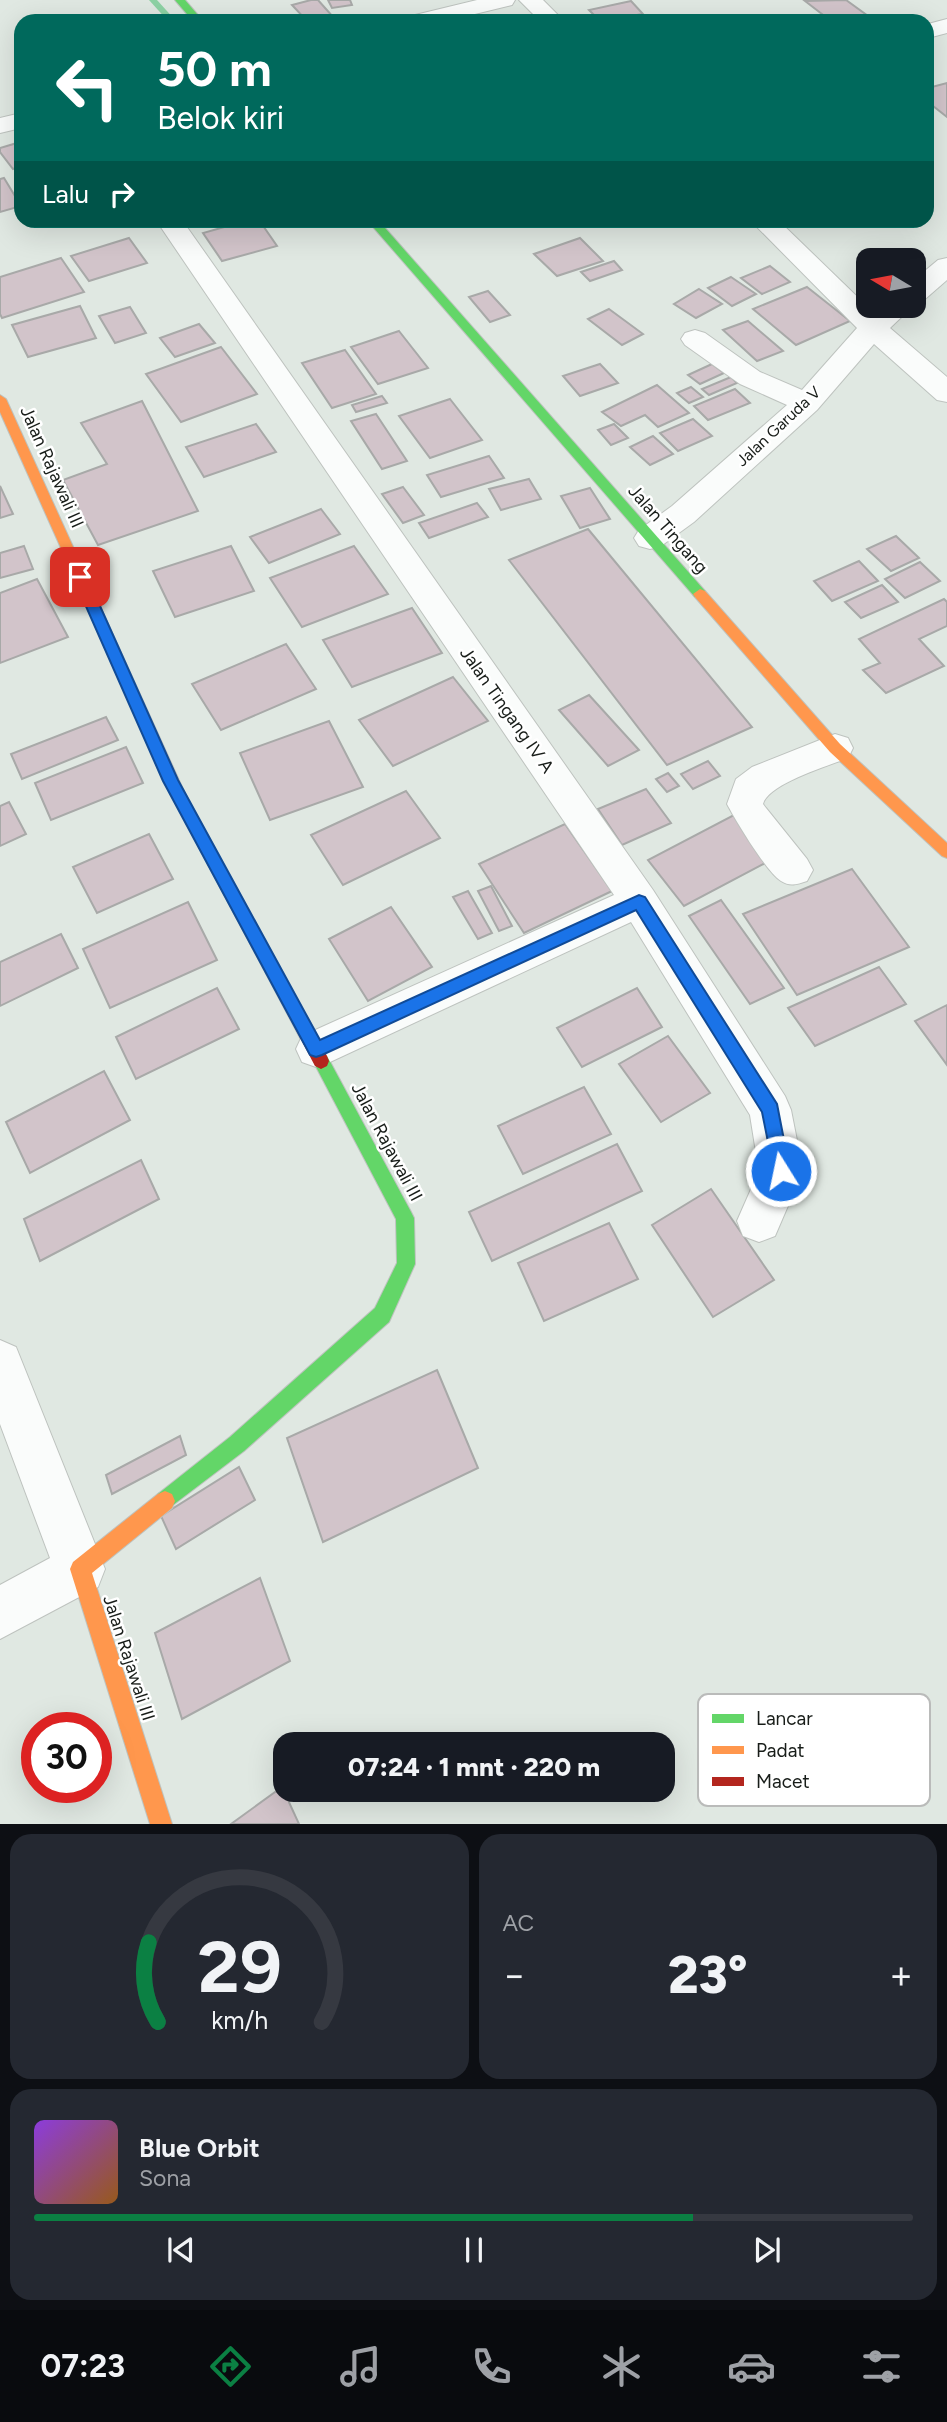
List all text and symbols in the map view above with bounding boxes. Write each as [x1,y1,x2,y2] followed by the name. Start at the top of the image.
[157,39,272,98] text: 50 m
[42,42,133,133] icon: left
[157,99,284,137] text: Belok kiri
[103,175,141,213] icon: right
[42,178,89,210] text: Lalu
[856,248,926,318] north arrow
[856,248,926,318] map controls
[732,383,824,470] street label: Jalan Garuda V
[15,403,89,531] street label: Jalan Rajawali III
[623,480,713,578] street label: Jalan Tingang
[50,547,110,607] pin
[61,558,99,596] icon: arrive
[455,643,559,777] street label: Jalan Tingang IV A
[347,1079,427,1205] street label: Jalan Rajawali III
[744,1134,818,1208] position arrow
[98,1592,160,1724] street label: Jalan Rajawali III
[698,1694,930,1806] legend
[756,1707,813,1730] text: Lancar
[21,1712,112,1803] speed limit sign: 30
[756,1739,805,1762] text: Padat
[348,1751,600,1783] text: 07:24 · 1 mnt · 220 m
[756,1770,810,1793] text: Macet
[503,1909,534,1937] text: AC
[197,1924,281,2011] text: 29
[668,1944,748,2006] text: 23°
[503,1952,526,1998] text: −
[889,1952,913,1998] text: +
[211,2005,268,2035] text: km/h
[139,2132,260,2164] text: Blue Orbit
[139,2164,191,2192] text: Sona
[162,2231,200,2269] icon: previous
[455,2231,493,2269] icon: pause
[748,2231,786,2269] icon: next
[206,2342,255,2391] icon: directions
[336,2342,385,2391] icon: music
[467,2342,516,2391] icon: phone
[597,2342,646,2391] icon: climate
[727,2342,776,2391] icon: car
[857,2342,906,2391] icon: filters
[41,2347,125,2385] text: 07:23

